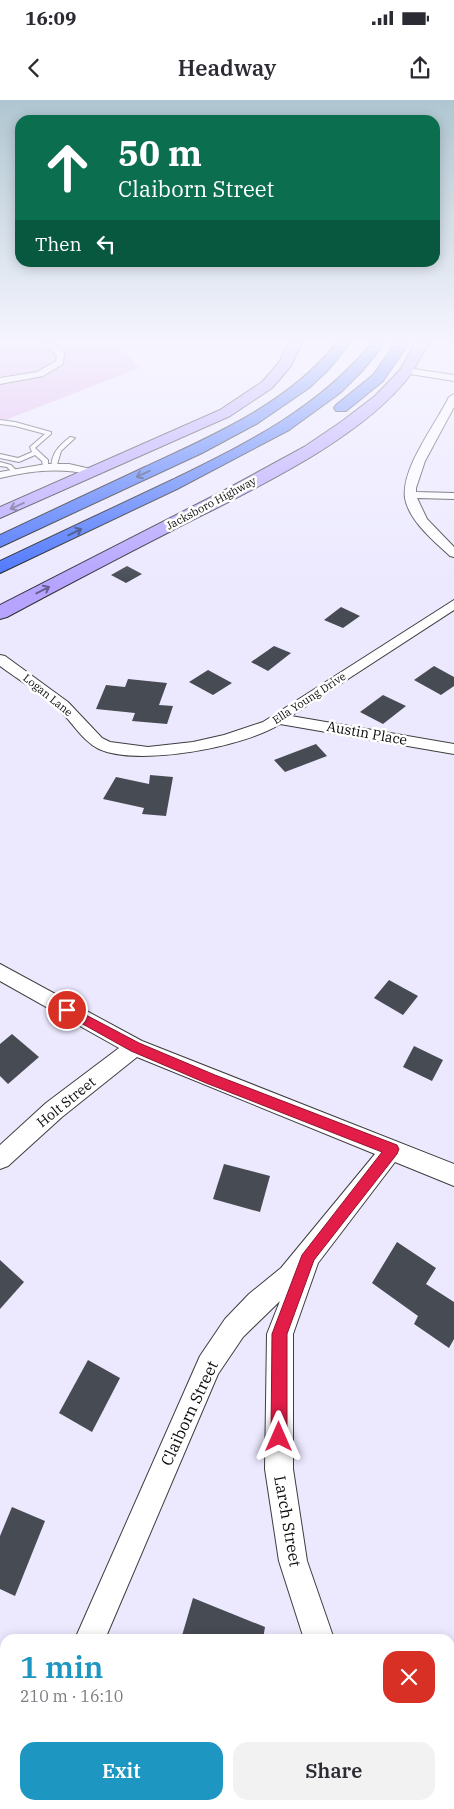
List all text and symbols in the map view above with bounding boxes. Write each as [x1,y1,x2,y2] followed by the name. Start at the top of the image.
[25,6,76,30] text: 16:09
[178,53,276,82] text: Headway
[20,54,48,82] icon: back
[406,54,434,82] icon: share
[118,130,202,176] text: 50 m
[35,135,100,200] icon: ahead
[118,174,274,203] text: Claiborn Street
[92,230,120,258] icon: left
[35,232,82,256] text: Then
[136,470,151,480] one-way arrow
[164,473,259,533] street label: Jacksboro Highway
[10,501,25,511] one-way arrow
[68,527,83,537] one-way arrow
[36,585,51,595] one-way arrow
[270,669,348,727] street label: Ella Young Drive
[20,671,76,719] street label: Logan Lane
[325,717,409,749] street label: Austin Place
[46,989,88,1031] pin
[53,996,81,1024] icon: arrive
[33,1073,99,1131] street label: Holt Street
[156,1357,222,1469] street label: Claiborn Street
[252,1410,304,1462] position arrow
[270,1474,306,1568] street label: Larch Street
[20,1647,103,1686] text: 1 min
[383,1651,435,1703] button: close
[20,1686,123,1706] text: 210 m · 16:10
[20,1742,223,1800] button: Exit
[233,1742,435,1800] button: Share

